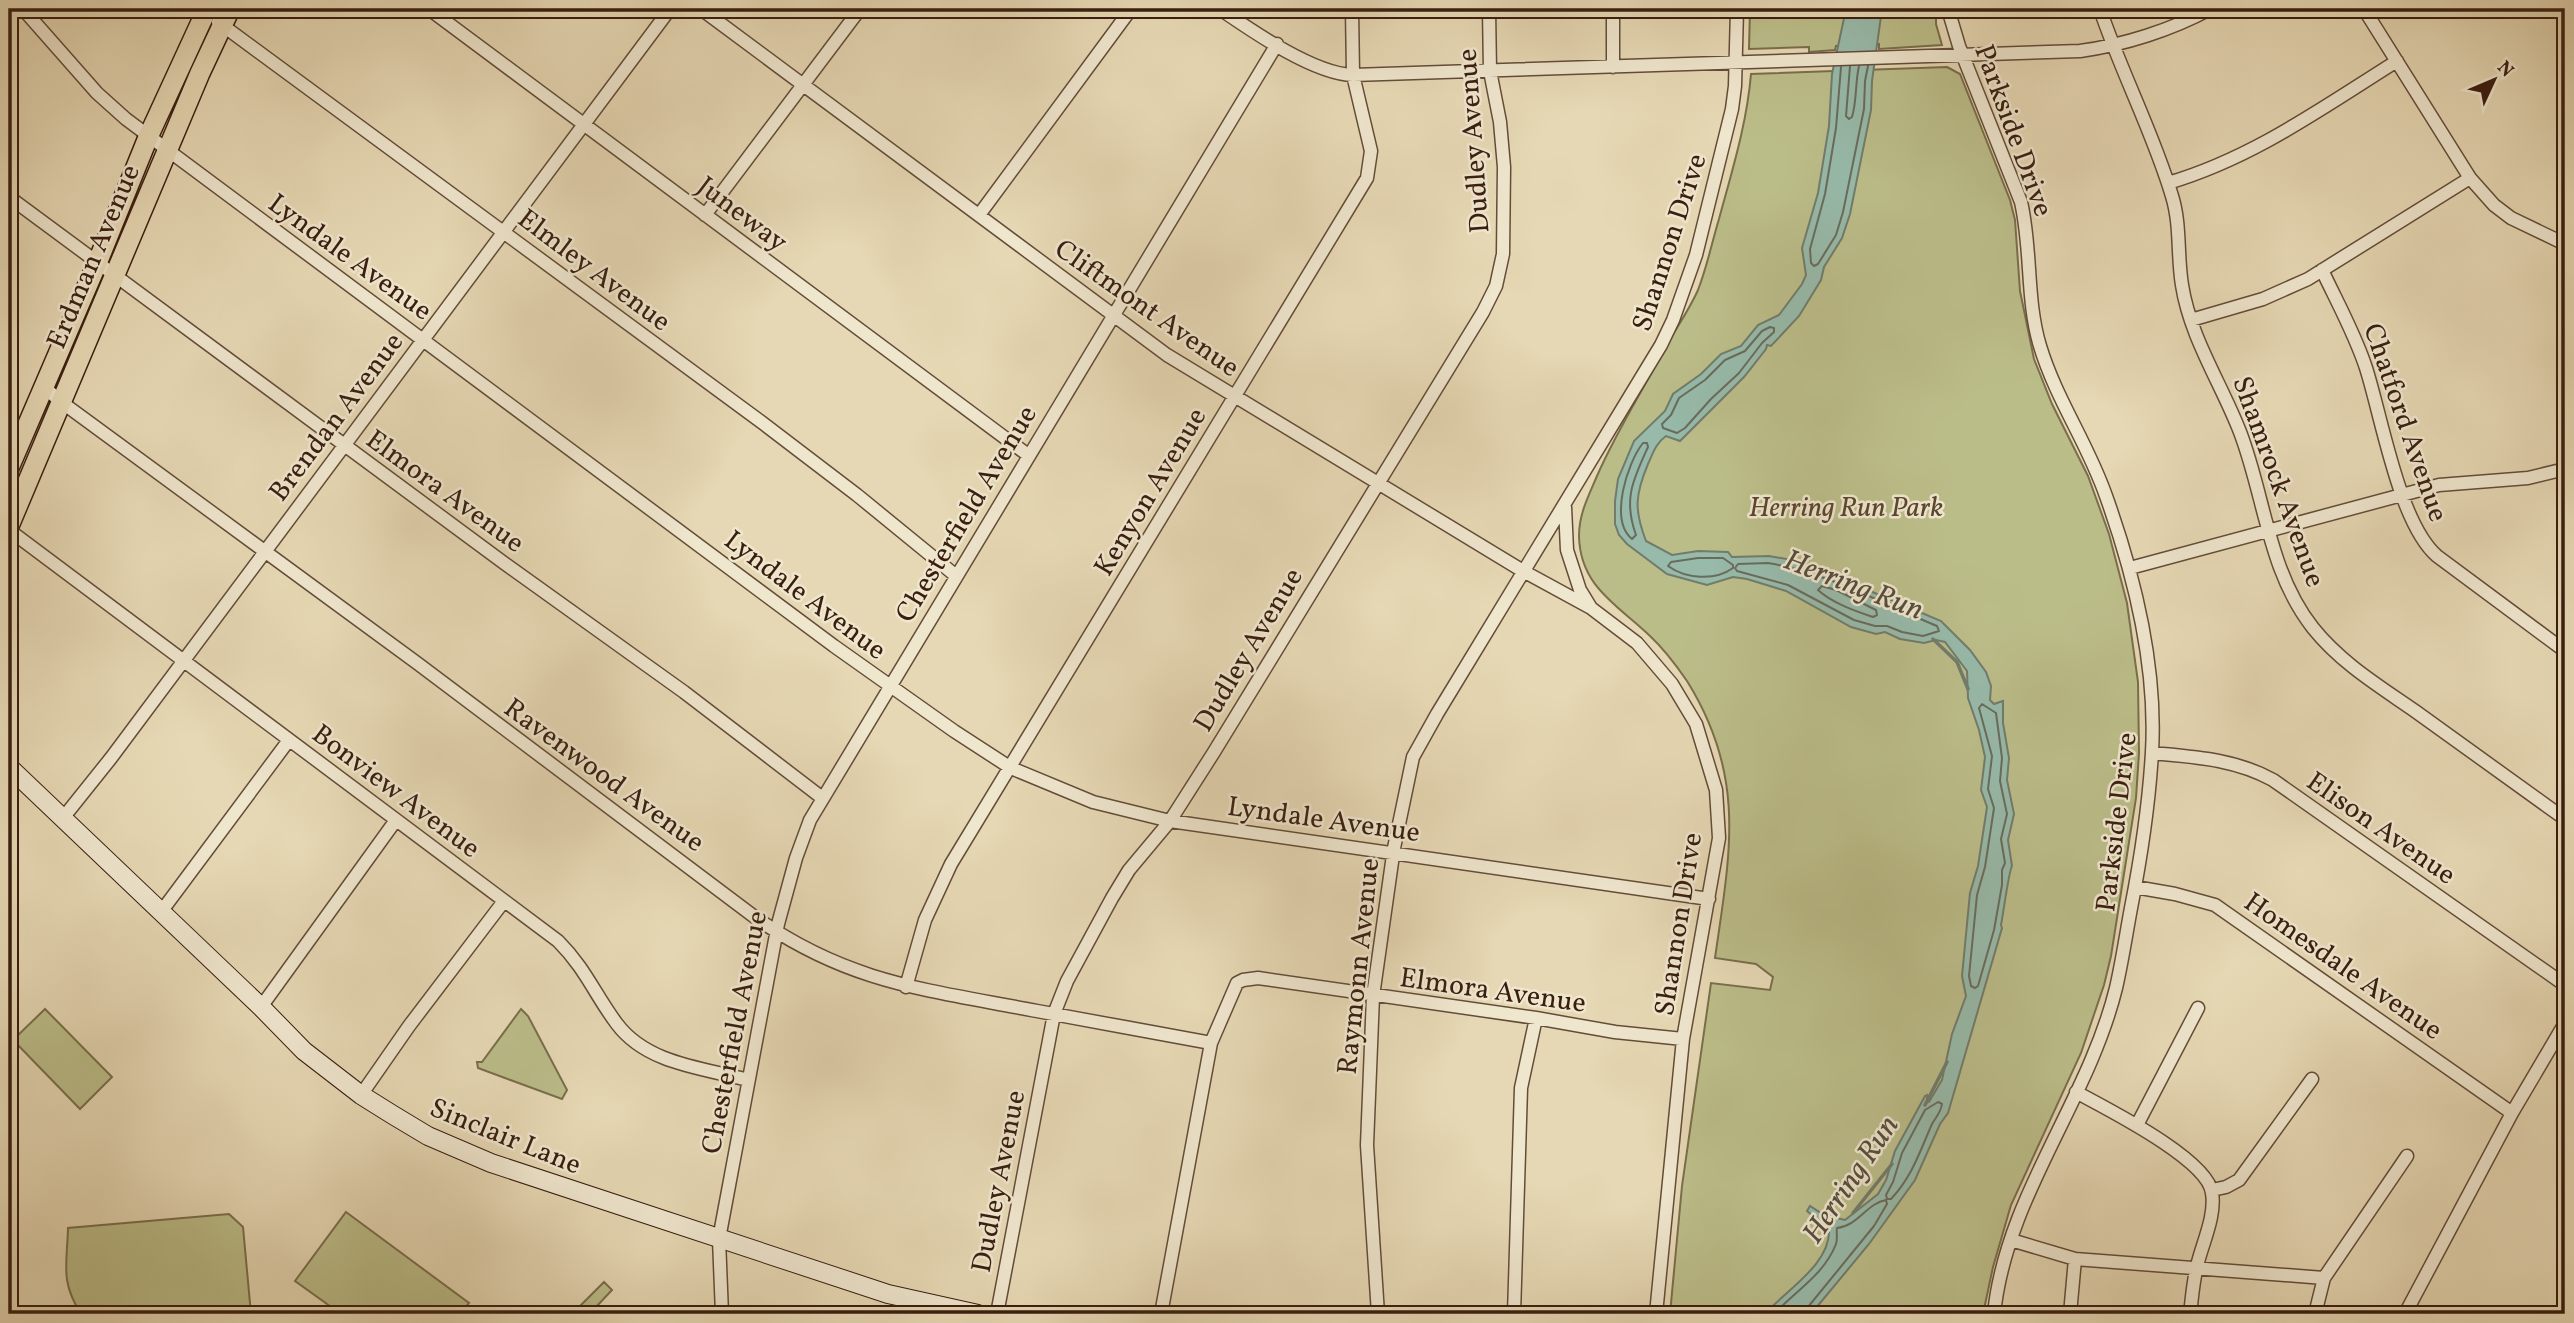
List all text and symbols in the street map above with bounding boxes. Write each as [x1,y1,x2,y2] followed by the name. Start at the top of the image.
[1963,39,2062,222] street label: Parkside Drive
[2458,46,2528,116] north arrow
[1449,47,1500,234] street label: Dudley Avenue
[2491,56,2519,84] text: N
[1623,149,1718,337] street label: Shannon Drive
[38,159,151,355] street label: Erdman Avenue
[688,168,795,262] street label: Juneway
[260,185,440,331] street label: Lyndale Avenue
[509,200,678,342] street label: Elmley Avenue
[1046,231,1247,387] street label: Cliftmont Avenue
[2352,318,2457,527] street label: Chatford Avenue
[260,325,414,510] street label: Brendan Avenue
[2221,371,2334,593] street label: Shamrock Avenue
[887,398,1047,630] street label: Chesterfield Avenue
[1085,401,1217,584] street label: Kenyon Avenue
[357,421,532,563] street label: Elmora Avenue
[1749,489,1943,528] park label: Herring Run Park
[715,522,894,670] street label: Lyndale Avenue
[1777,540,1929,632] water label: Herring Run
[1185,561,1313,740] street label: Dudley Avenue
[495,690,712,862] street label: Ravenwood Avenue
[303,716,488,868] street label: Bonview Avenue
[2087,730,2148,914] street label: Parkside Drive
[2298,763,2463,895] street label: Elison Avenue
[1225,788,1422,853] street label: Lyndale Avenue
[1646,830,1713,1019] street label: Shannon Drive
[1329,856,1390,1077] street label: Raymonn Avenue
[2235,884,2450,1050] street label: Homesdale Avenue
[693,908,778,1157] street label: Chesterfield Avenue
[1397,959,1588,1024] street label: Elmora Avenue
[963,1087,1036,1276] street label: Dudley Avenue
[424,1089,587,1185] street label: Sinclair Lane
[1793,1108,1910,1253] water label: Herring Run

